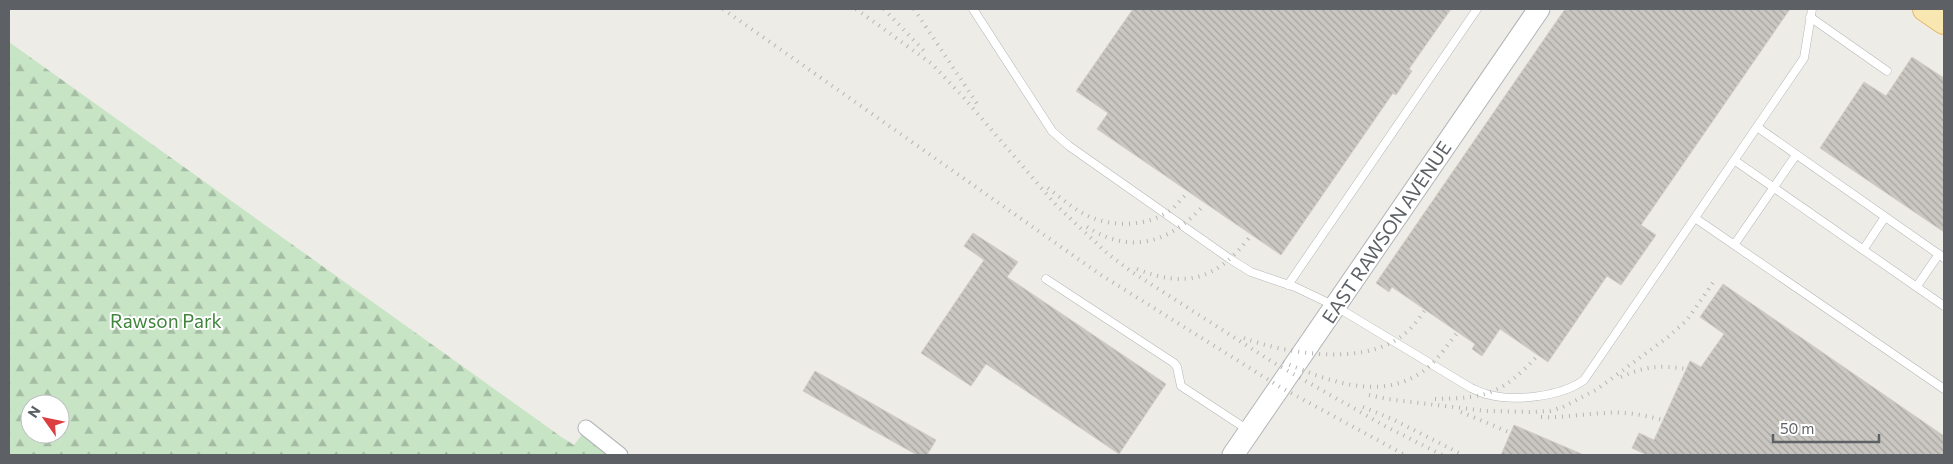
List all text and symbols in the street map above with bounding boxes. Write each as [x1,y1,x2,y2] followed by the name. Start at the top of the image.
[1316,137,1456,327] street label: EAST RAWSON AVENUE
[110,309,222,332] park label: Rawson Park
[20,394,70,444] north arrow
[24,403,44,421] text: N
[1773,412,1879,444] scale bar
[1780,419,1814,437] text: 50 m

